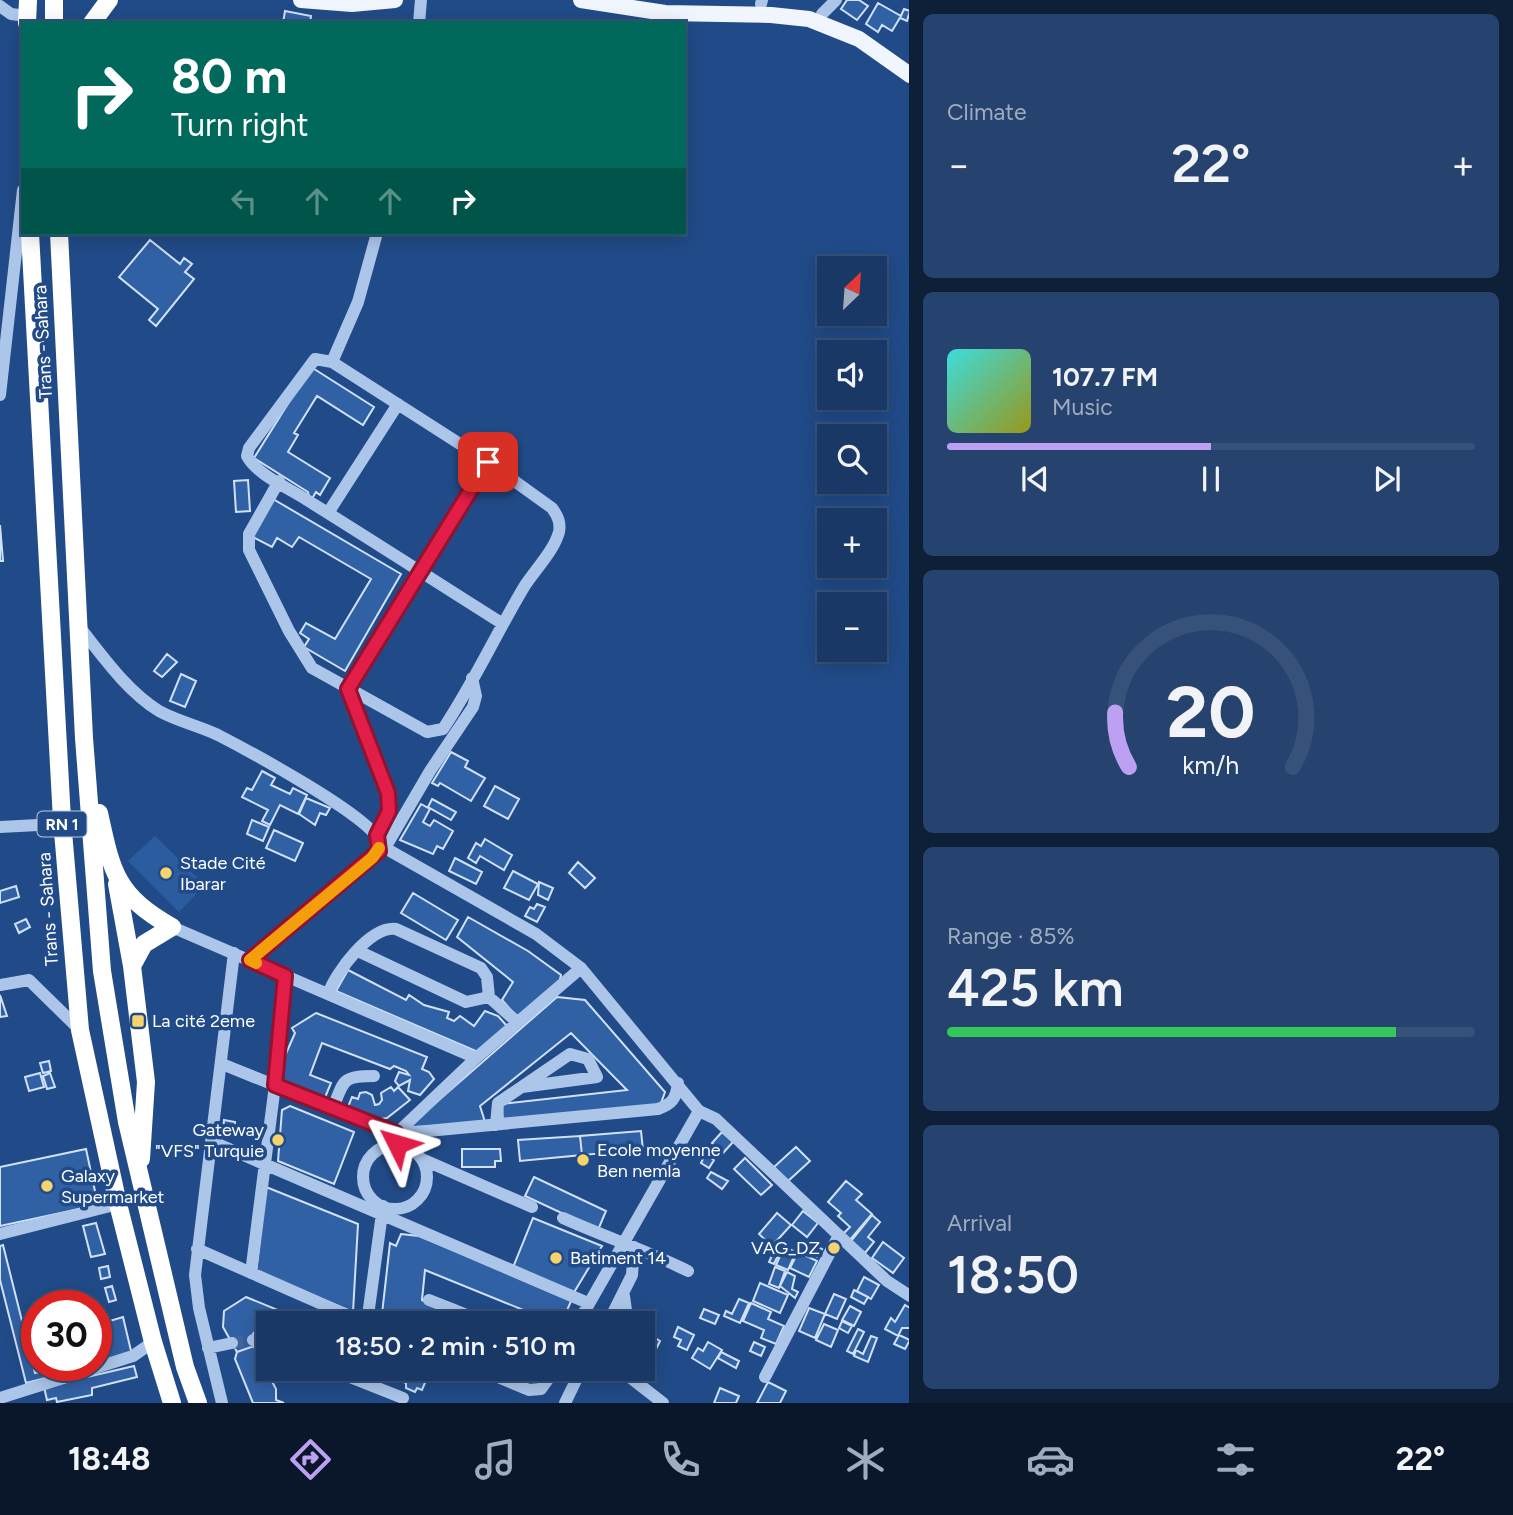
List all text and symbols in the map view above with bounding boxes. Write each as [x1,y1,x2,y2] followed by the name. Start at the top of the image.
[171,46,287,105] text: 80 m
[56,49,147,140] icon: right
[947,98,1026,126] text: Climate
[171,106,309,144] text: Turn right
[1172,133,1250,195] text: 22°
[947,142,971,188] text: −
[1451,142,1475,188] text: +
[225,182,263,220] icon: left
[298,182,336,220] icon: ahead
[371,182,409,220] icon: ahead
[444,182,482,220] icon: right
[817,256,887,326] north arrow
[817,256,887,662] map controls
[29,285,57,399] street label: Trans - Sahara
[817,340,887,410] button: sound
[1052,361,1158,393] text: 107.7 FM
[1052,393,1113,421] text: Music
[817,424,887,494] button: search
[458,432,518,492] pin
[469,443,507,481] icon: arrive
[1016,460,1054,498] icon: previous
[1192,460,1230,498] icon: pause
[1368,460,1406,498] icon: next
[817,508,887,578] button: +
[817,592,887,662] button: −
[1166,669,1256,756] text: 20
[1182,750,1240,780] text: km/h
[38,811,86,836] road number: RN 1
[33,851,63,967] street label: Trans - Sahara
[180,852,266,895] place label: Stade Cité Ibarar
[158,865,174,881] marker: Stade Cité Ibarar
[947,922,1075,950] text: Range · 85%
[947,957,1124,1019] text: 425 km
[152,1010,255,1032] place label: La cité 2eme
[130,1013,146,1029] marker: La cité 2eme
[360,1107,434,1181] position arrow
[155,1119,265,1162] place label: Gateway "VFS" Turquie
[270,1132,286,1148] marker: Gateway "VFS" Turquie
[597,1139,721,1182] place label: Ecole moyenne Ben nemla
[575,1152,591,1168] marker: Ecole moyenne Ben nemla
[61,1165,165,1208] place label: Galaxy Supermarket
[39,1178,55,1194] marker: Galaxy Supermarket
[947,1209,1012,1237] text: Arrival
[751,1237,820,1259] place label: VAG_DZ
[826,1240,842,1256] marker: VAG_DZ
[947,1244,1079,1306] text: 18:50
[570,1247,666,1269] place label: Batiment 14
[548,1250,564,1266] marker: Batiment 14
[21,1290,112,1381] speed limit sign: 30
[335,1330,576,1362] text: 18:50 · 2 min · 510 m
[286,1435,335,1484] icon: directions
[471,1435,520,1484] icon: music
[656,1435,705,1484] icon: phone
[841,1435,890,1484] icon: climate
[1026,1435,1075,1484] icon: car
[1211,1435,1260,1484] icon: filters
[68,1440,151,1478] text: 18:48
[1396,1440,1445,1478] text: 22°

